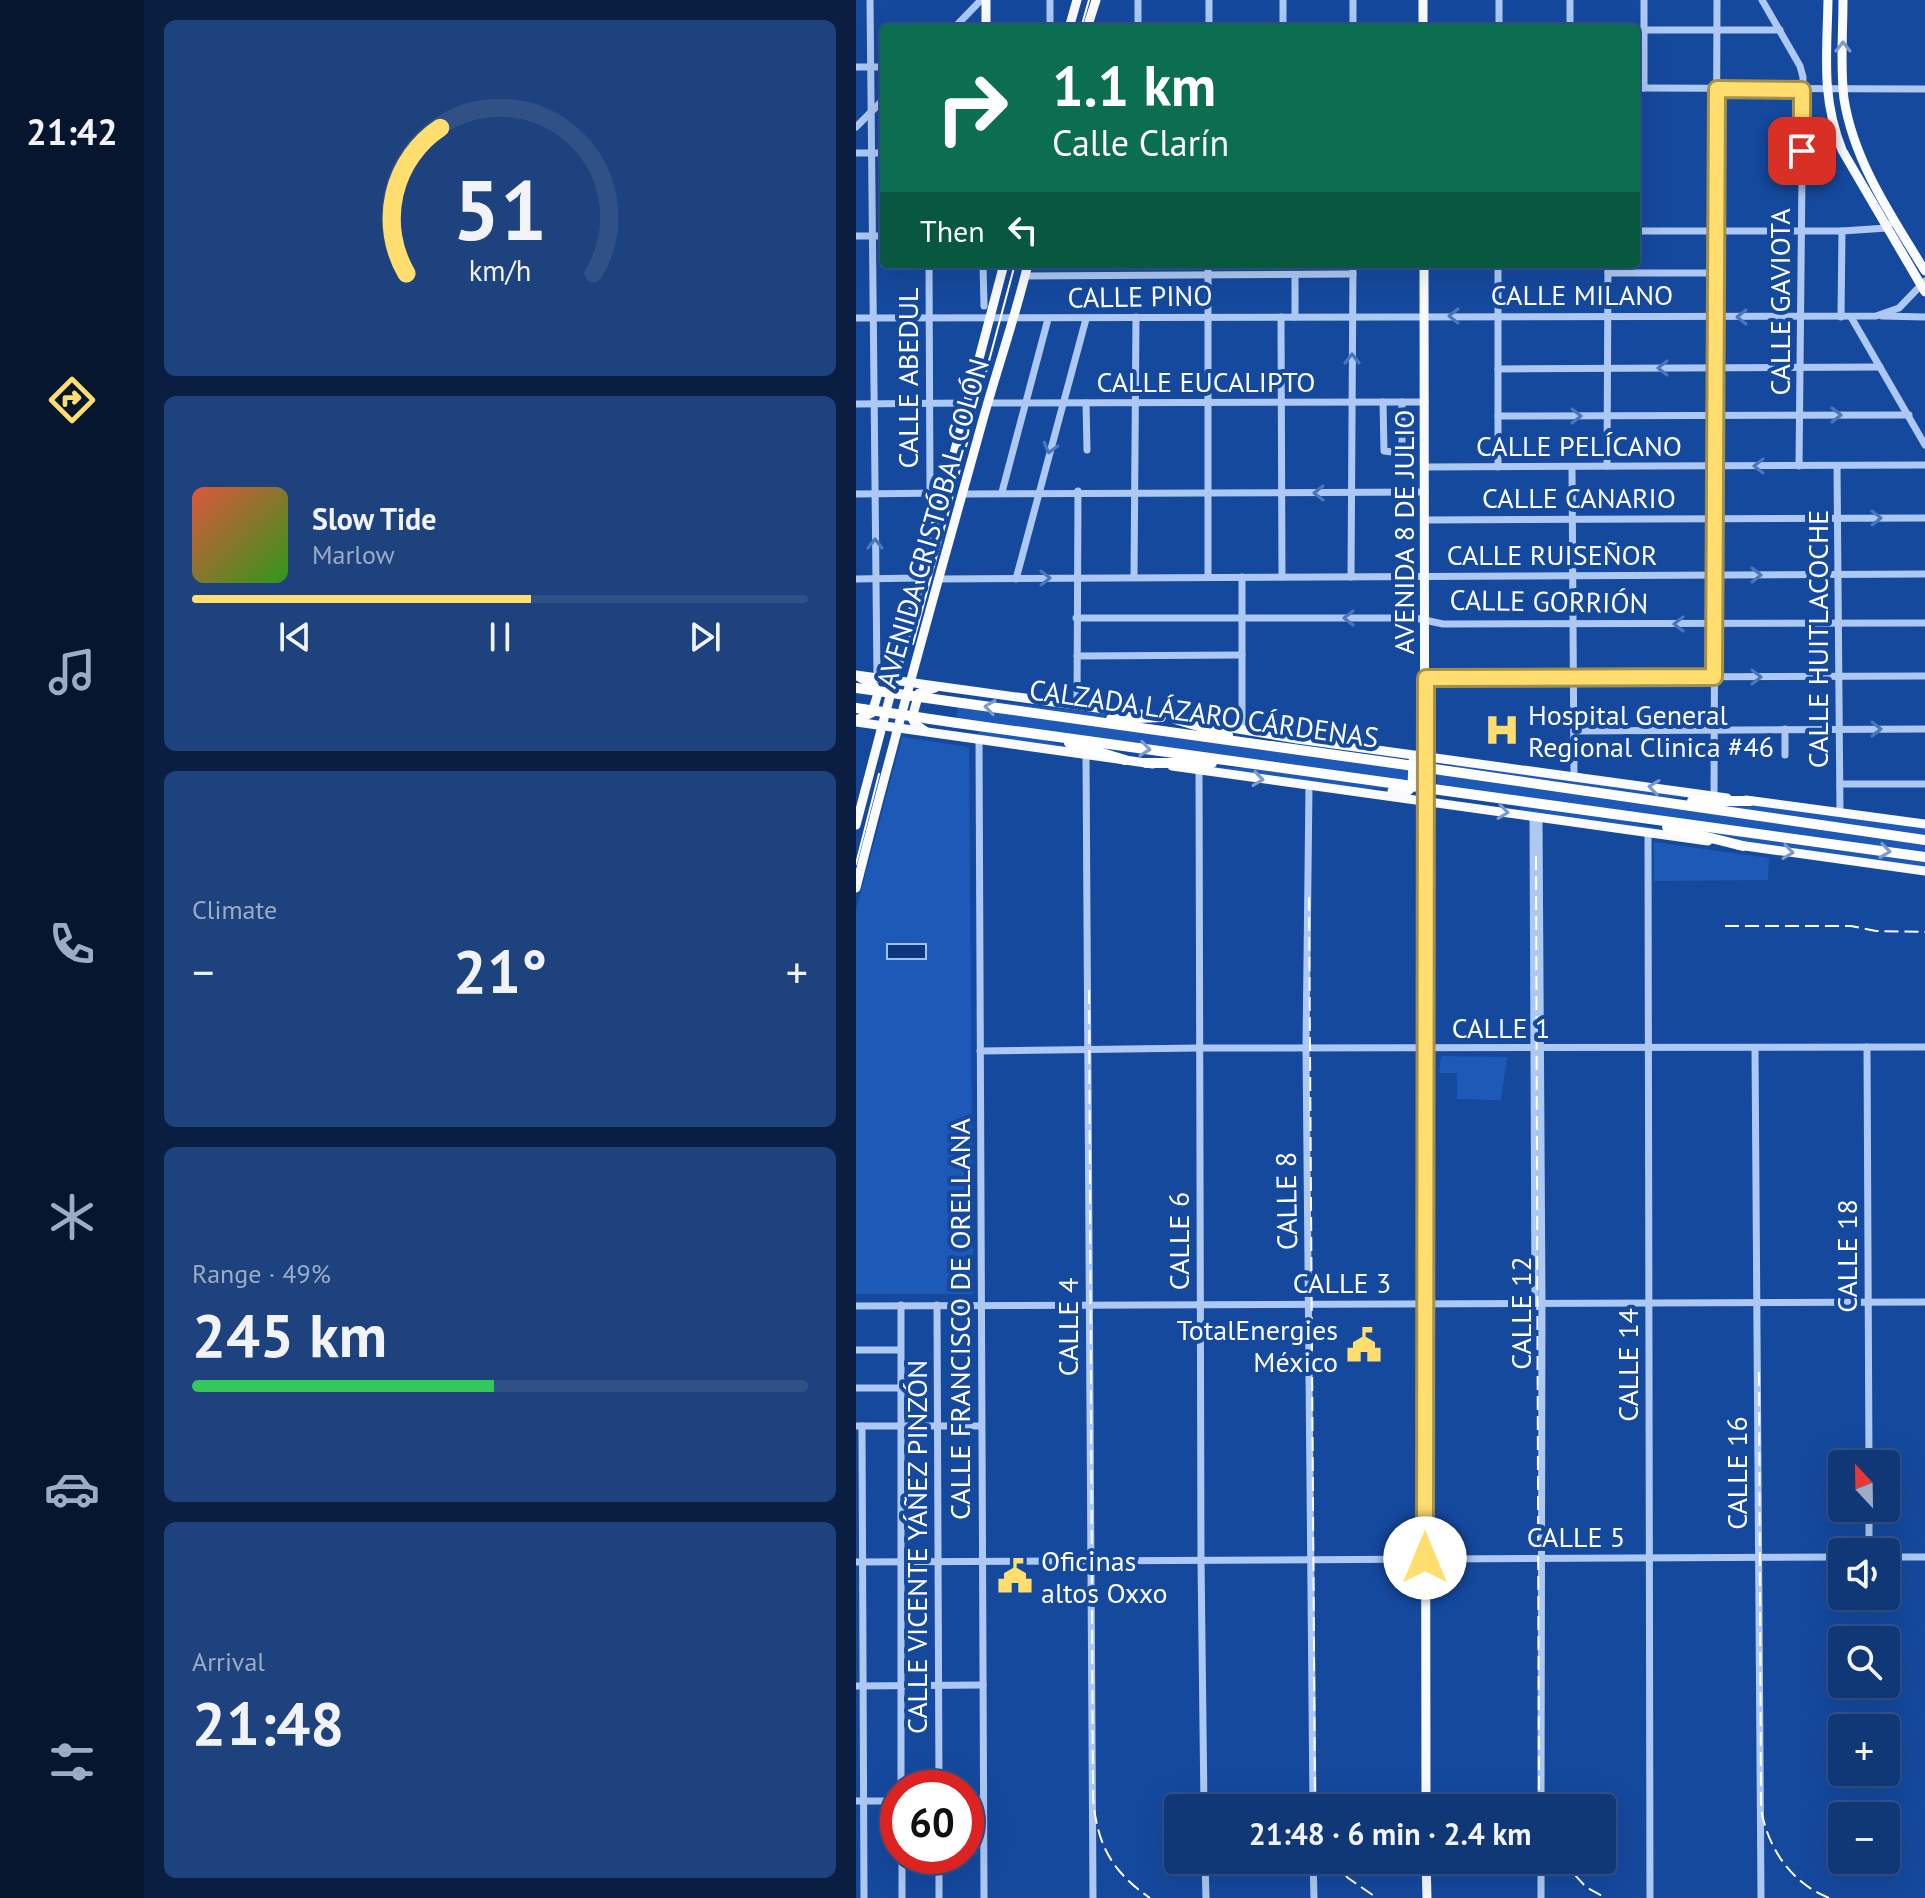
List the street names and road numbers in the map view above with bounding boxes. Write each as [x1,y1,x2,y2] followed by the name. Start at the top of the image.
[1761,208,1798,396] street label: CALLE GAVIOTA
[1067,276,1213,316] street label: CALLE PINO
[1491,276,1673,313] street label: CALLE MILANO
[889,288,926,468] street label: CALLE ABEDUL
[867,354,997,692] street label: AVENIDA CRISTÓBAL COLÓN
[1096,363,1316,400] street label: CALLE EUCALIPTO
[1385,409,1422,655] street label: AVENIDA 8 DE JULIO
[1476,427,1682,464] street label: CALLE PELÍCANO
[1482,479,1676,516] street label: CALLE CANARIO
[1799,510,1836,768] street label: CALLE HUITLACOCHE
[1447,536,1657,573] street label: CALLE RUISEÑOR
[1449,581,1649,621] street label: CALLE GORRIÓN
[1027,670,1381,756] street label: CALZADA LÁZARO CÁRDENAS
[1452,1009,1550,1046] street label: CALLE 1
[941,1117,978,1520] street label: CALLE FRANCISCO DE ORELLANA
[1267,1152,1305,1250] street label: CALLE 8
[1160,1192,1197,1290] street label: CALLE 6
[1828,1199,1865,1313] street label: CALLE 18
[1502,1256,1539,1370] street label: CALLE 12
[1293,1264,1391,1301] street label: CALLE 3
[1049,1278,1086,1376] street label: CALLE 4
[1609,1308,1646,1422] street label: CALLE 14
[898,1360,935,1734] street label: CALLE VICENTE YÁÑEZ PINZÓN
[1718,1416,1755,1530] street label: CALLE 16
[1527,1518,1625,1555] street label: CALLE 5

